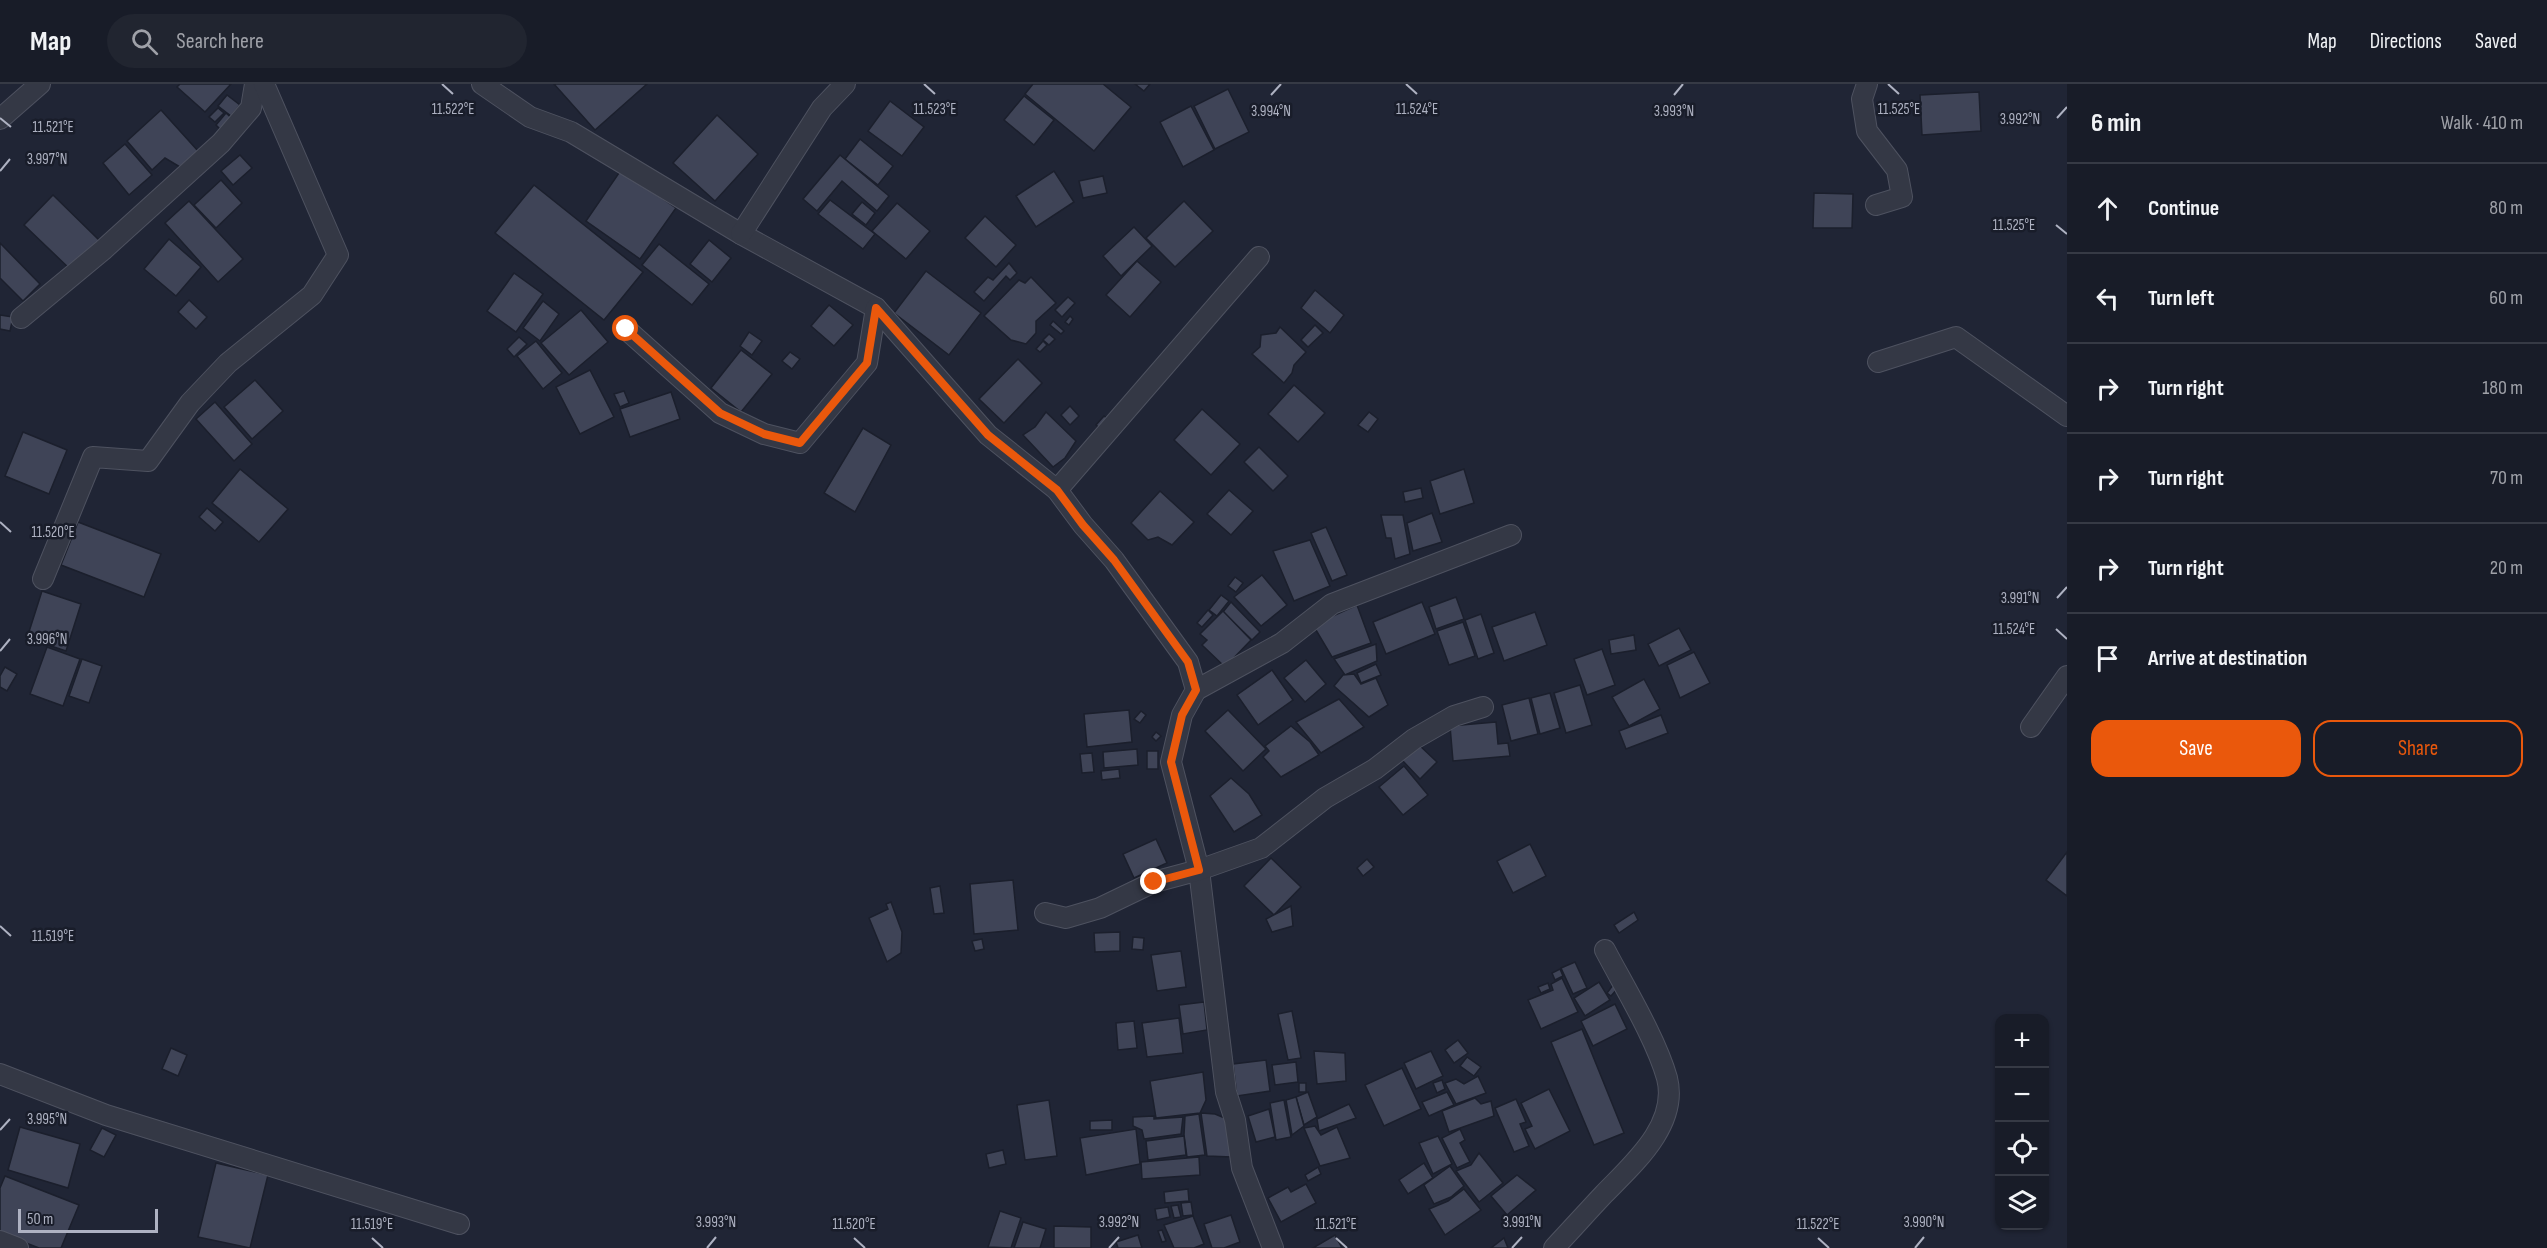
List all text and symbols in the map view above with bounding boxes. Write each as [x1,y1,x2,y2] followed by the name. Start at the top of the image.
[107,14,527,68] search box
[30,25,71,58] text: Map
[128,25,161,58] icon: search
[176,28,264,55] text: Search here
[2307,29,2337,54] text: Map
[2370,29,2442,54] text: Directions
[2475,29,2517,54] text: Saved
[432,100,474,119] text: 11.522°E
[914,100,956,119] text: 11.523°E
[1396,100,1438,119] text: 11.524°E
[1878,100,1920,119] text: 11.525°E
[1251,102,1291,121] text: 3.994°N
[1654,102,1694,121] text: 3.993°N
[2091,108,2141,139] text: 6 min
[2000,110,2040,129] text: 3.992°N
[2441,111,2523,135] text: Walk · 410 m
[32,118,74,137] text: 11.521°E
[27,150,67,169] text: 3.997°N
[2091,192,2124,225] icon: ahead
[2148,195,2219,222] text: Continue
[2489,196,2523,220] text: 80 m
[1993,216,2035,235] text: 11.525°E
[2091,282,2124,315] icon: left
[2148,285,2214,312] text: Turn left
[2489,286,2523,310] text: 60 m
[612,315,638,341] route start
[2091,372,2124,405] icon: right
[2148,375,2224,402] text: Turn right
[2482,376,2523,400] text: 180 m
[2091,462,2124,495] icon: right
[2148,465,2224,492] text: Turn right
[2490,466,2523,490] text: 70 m
[31,523,75,542] text: 11.520°E
[2091,552,2124,585] icon: right
[2148,555,2224,582] text: Turn right
[2490,556,2523,580] text: 20 m
[2001,589,2039,608] text: 3.991°N
[1993,620,2035,639] text: 11.524°E
[27,630,67,649] text: 3.996°N
[2091,642,2124,675] icon: arrive
[2148,645,2307,672] text: Arrive at destination
[2091,720,2301,777] button: Save
[2313,720,2523,777] button: Share
[1140,868,1166,894] route end
[32,927,74,946] text: 11.519°E
[1995,1014,2049,1230] map controls
[1995,1014,2049,1068] button: +
[1995,1068,2049,1122] button: −
[27,1110,67,1129] text: 3.995°N
[1995,1122,2049,1176] button: locate
[1995,1176,2049,1230] button: layers
[18,1206,158,1234] scale bar
[27,1210,53,1229] text: 50 m
[696,1213,736,1232] text: 3.993°N
[1099,1213,1139,1232] text: 3.992°N
[1503,1213,1541,1232] text: 3.991°N
[1904,1213,1944,1232] text: 3.990°N
[351,1215,393,1234] text: 11.519°E
[832,1215,876,1234] text: 11.520°E
[1315,1215,1357,1234] text: 11.521°E
[1797,1215,1839,1234] text: 11.522°E

